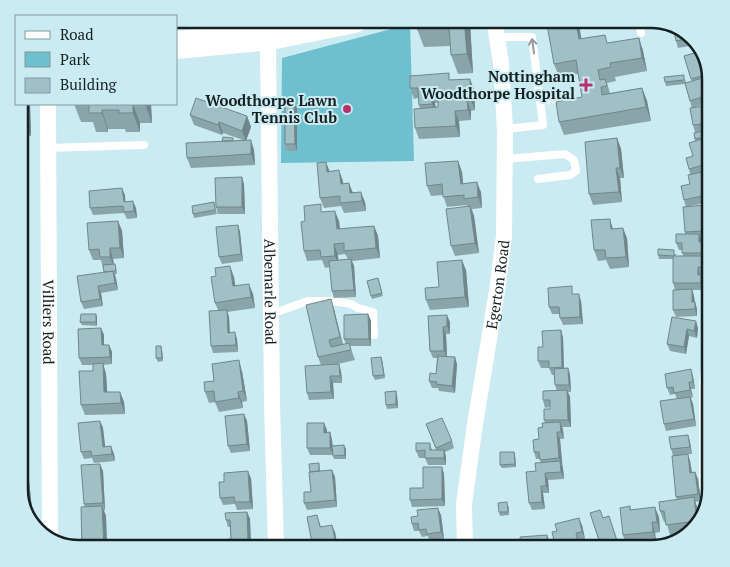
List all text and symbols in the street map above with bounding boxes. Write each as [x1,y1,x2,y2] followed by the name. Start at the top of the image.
[15,15,178,105] legend
[60,24,93,44] text: Road
[528,38,538,54] one-way arrow
[60,49,90,69] text: Park
[421,66,575,103] place label: Nottingham Woodthorpe Hospital
[60,74,118,94] text: Building
[579,78,593,92] marker: Nottingham Woodthorpe Hospital
[205,90,337,127] place label: Woodthorpe Lawn Tennis Club
[341,103,353,115] marker: Woodthorpe Lawn Tennis Club
[260,239,281,345] street label: Albemarle Road
[481,239,513,331] street label: Egerton Road
[39,279,59,365] street label: Villiers Road

